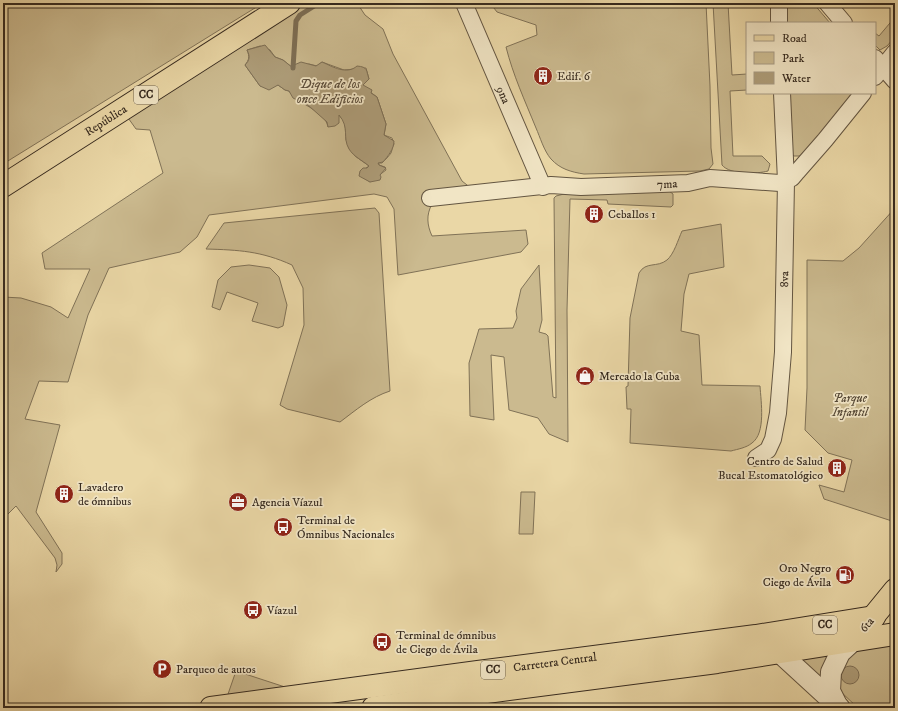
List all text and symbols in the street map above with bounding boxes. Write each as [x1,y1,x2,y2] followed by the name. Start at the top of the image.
[746,22,876,94] legend
[782,31,807,46] text: Road
[782,51,804,66] text: Park
[532,65,554,87] building icon: Edif. 6
[557,69,591,84] place label: Edif. 6
[781,71,811,86] text: Water
[297,76,364,107] water label: Dique de los once Edificios
[493,83,514,107] street label: 9na
[134,86,158,104] road number: CC
[82,101,130,139] street label: República
[657,176,679,192] street label: 7ma
[583,203,605,225] building icon: Ceballos 1
[608,207,656,222] place label: Ceballos 1
[777,270,792,288] street label: 8va
[574,365,596,387] shop icon: Mercado la Cuba
[599,369,681,384] place label: Mercado la Cuba
[831,391,870,420] park label: Parque Infantil
[718,454,823,483] place label: Centro de Salud Bucal Estomatológico
[826,457,848,479] building icon: Centro de Salud Bucal Estomatológico
[78,480,131,509] place label: Lavadero de ómnibus
[53,483,75,505] building icon: Lavadero de ómnibus
[227,491,249,513] office icon: Agencia Víazul
[252,495,323,510] place label: Agencia Víazul
[297,513,395,542] place label: Terminal de Ómnibus Nacionales
[272,516,294,538] bus stop icon: Terminal de Ómnibus Nacionales
[763,561,832,590] place label: Oro Negro Ciego de Ávila
[834,564,856,586] fuel station icon: Oro Negro Ciego de Ávila
[242,599,264,621] bus stop icon: Víazul
[266,603,297,618] place label: Víazul
[856,614,878,636] street label: 6ta
[813,616,837,634] road number: CC
[396,628,496,657] place label: Terminal de ómnibus de Ciego de Ávila
[371,631,393,653] bus stop icon: Terminal de ómnibus de Ciego de Ávila
[512,649,598,675] street label: Carretera Central
[151,658,173,680] parking icon: Parqueo de autos
[481,661,505,679] road number: CC
[176,662,256,677] place label: Parqueo de autos

